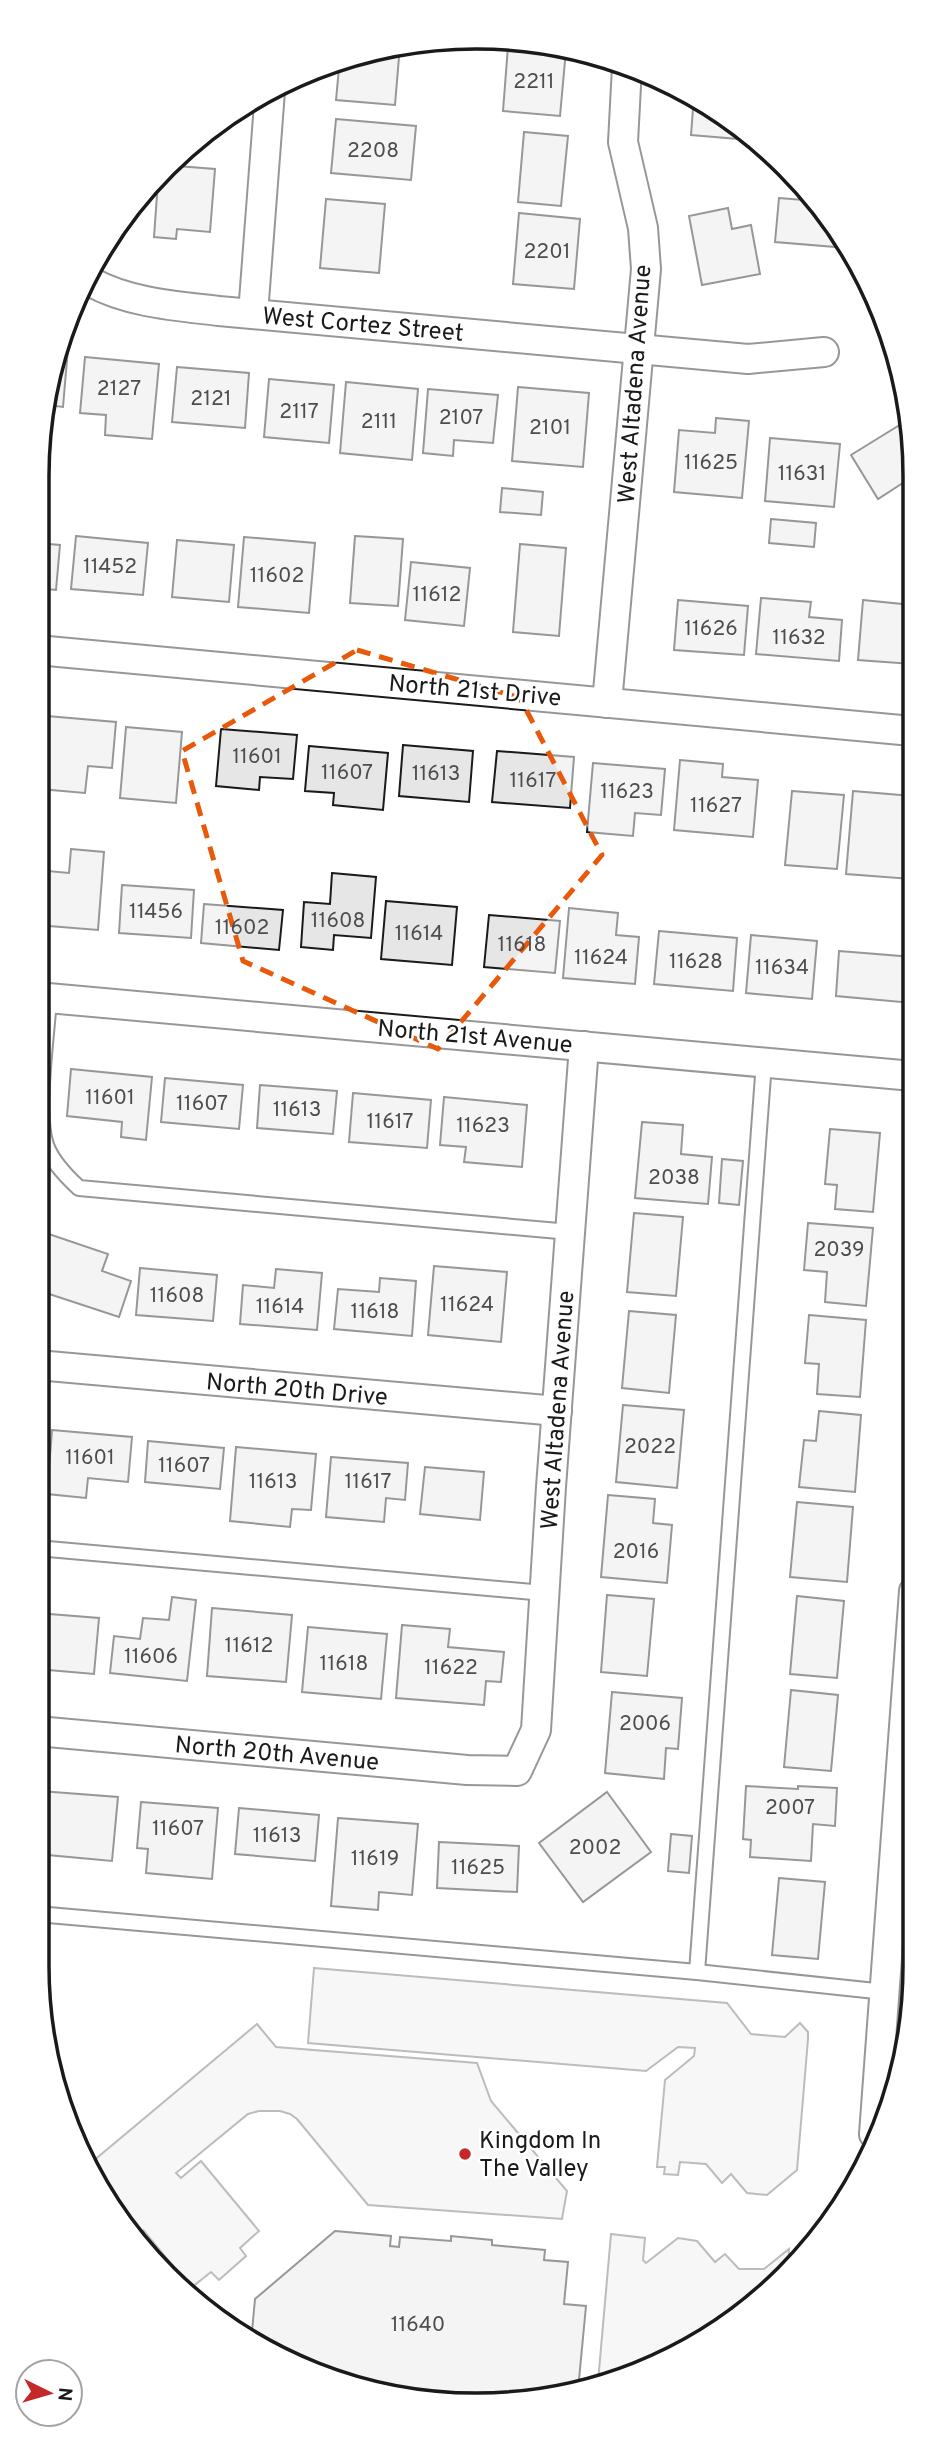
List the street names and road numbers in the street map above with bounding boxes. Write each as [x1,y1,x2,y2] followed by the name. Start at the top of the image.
[613,264,659,505] street label: West Altadena Avenue
[261,302,465,350] street label: West Cortez Street
[387,669,563,714] street label: North 21st Drive
[376,1015,574,1061] street label: North 21st Avenue
[536,1290,582,1531] street label: West Altadena Avenue
[205,1368,389,1414] street label: North 20th Drive
[173,1731,380,1779] street label: North 20th Avenue

